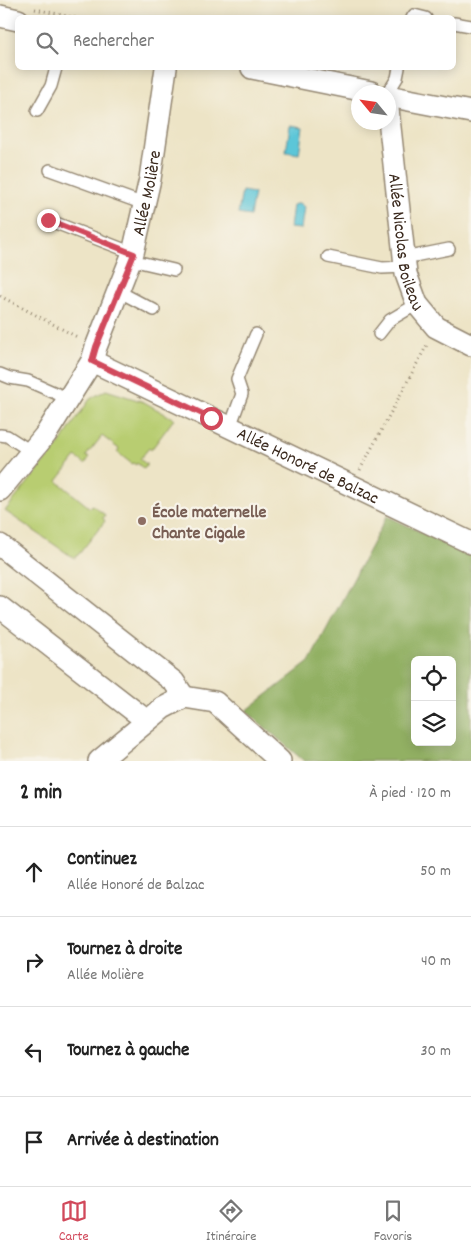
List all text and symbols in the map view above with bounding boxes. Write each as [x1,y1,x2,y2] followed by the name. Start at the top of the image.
[15,15,456,70] search box
[33,29,61,57] icon: search
[73,29,154,56] text: Rechercher
[351,85,396,130] north arrow
[127,149,169,239] street label: Allée Molière
[380,172,428,318] street label: Allée Nicolas Boileau
[37,209,60,232] route end
[200,407,223,430] route start
[232,422,382,512] street label: Allée Honoré de Balzac
[152,501,267,547] place label: École maternelle Chante Cigale
[136,515,148,527] marker: École maternelle Chante Cigale
[411,656,456,746] map controls
[411,656,456,701] button: locate
[411,701,456,746] button: layers
[20,779,62,809] text: 2 min
[369,782,451,805] text: À pied · 120 m
[67,847,137,874] text: Continuez
[20,858,48,886] icon: ahead
[420,860,451,883] text: 50 m
[67,874,204,897] text: Allée Honoré de Balzac
[67,937,182,964] text: Tournez à droite
[20,948,48,976] icon: right
[421,950,451,973] text: 40 m
[67,964,144,987] text: Allée Molière
[20,1038,48,1066] icon: left
[67,1038,189,1065] text: Tournez à gauche
[421,1040,451,1063] text: 30 m
[20,1128,48,1156] icon: arrive
[67,1128,219,1155] text: Arrivée à destination
[59,1197,89,1247] tab: Carte
[206,1197,256,1247] tab: Itinéraire
[374,1197,412,1247] tab: Favoris

